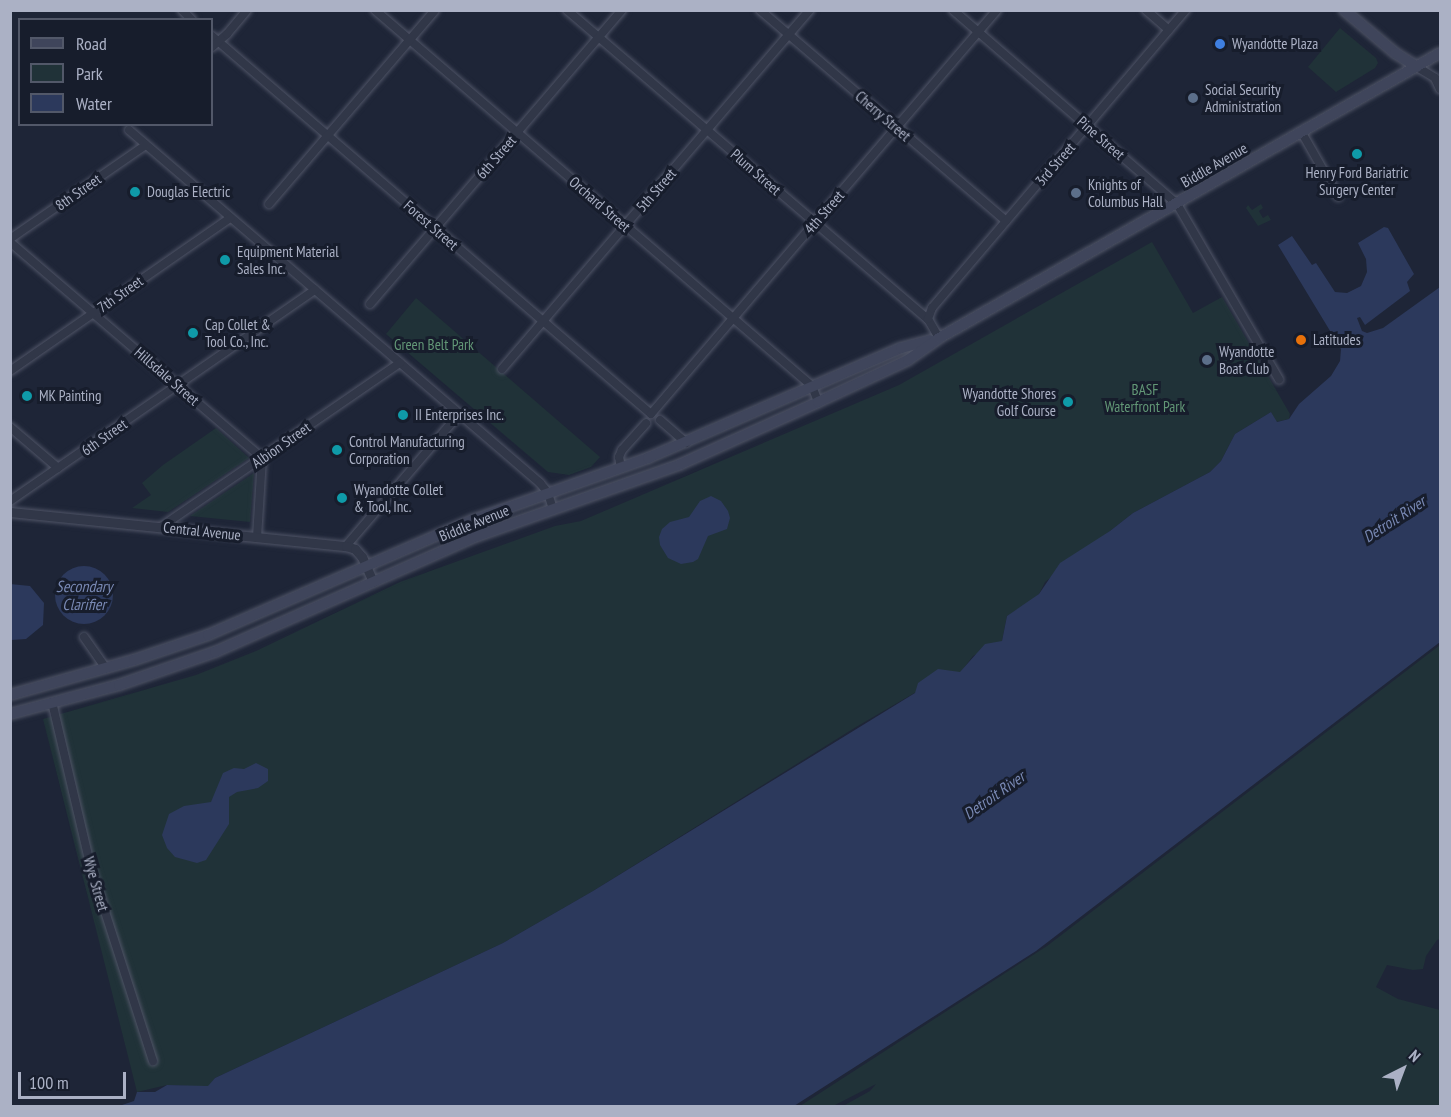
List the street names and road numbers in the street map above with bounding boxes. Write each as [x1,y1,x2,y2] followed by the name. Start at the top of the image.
[852,87,914,145] street label: Cherry Street
[1074,113,1128,163] street label: Pine Street
[472,132,520,182] street label: 6th Street
[1031,139,1079,189] street label: 3rd Street
[1177,139,1251,191] street label: Biddle Avenue
[727,145,785,199] street label: Plum Street
[632,165,680,215] street label: 5th Street
[52,170,104,214] street label: 8th Street
[566,173,634,235] street label: Orchard Street
[800,187,848,237] street label: 4th Street
[400,196,462,254] street label: Forest Street
[94,272,146,316] street label: 7th Street
[131,343,203,409] street label: Hillsdale Street
[78,415,130,459] street label: 6th Street
[248,418,314,472] street label: Albion Street
[436,501,512,545] street label: Biddle Avenue
[162,518,242,544] street label: Central Avenue
[80,855,112,913] street label: Wye Street

